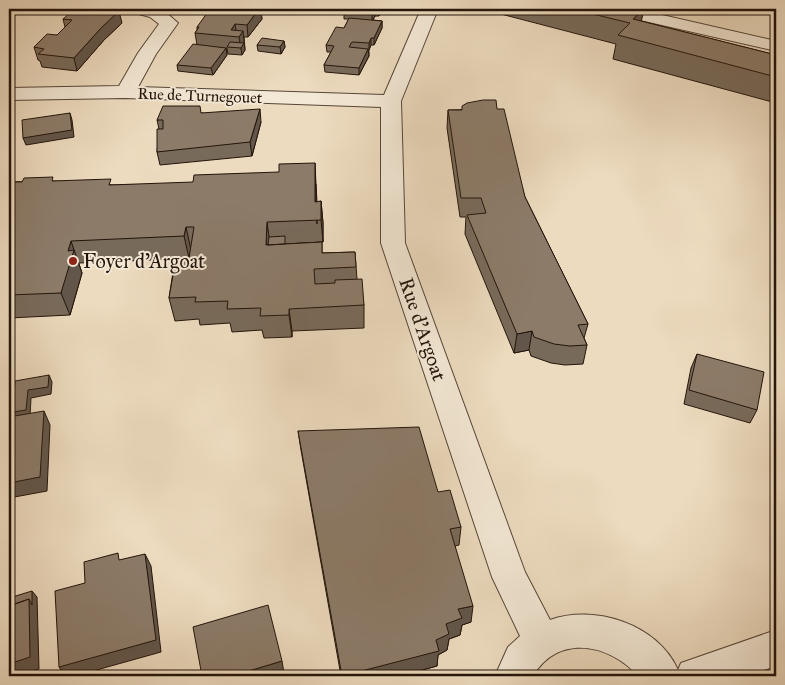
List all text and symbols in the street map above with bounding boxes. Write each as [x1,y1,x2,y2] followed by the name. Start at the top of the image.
[137,84,263,108] street label: Rue de Turnegouet
[83,249,205,274] place label: Foyer d'Argoat
[67,255,79,267] marker: Foyer d'Argoat
[393,274,452,384] street label: Rue d'Argoat

